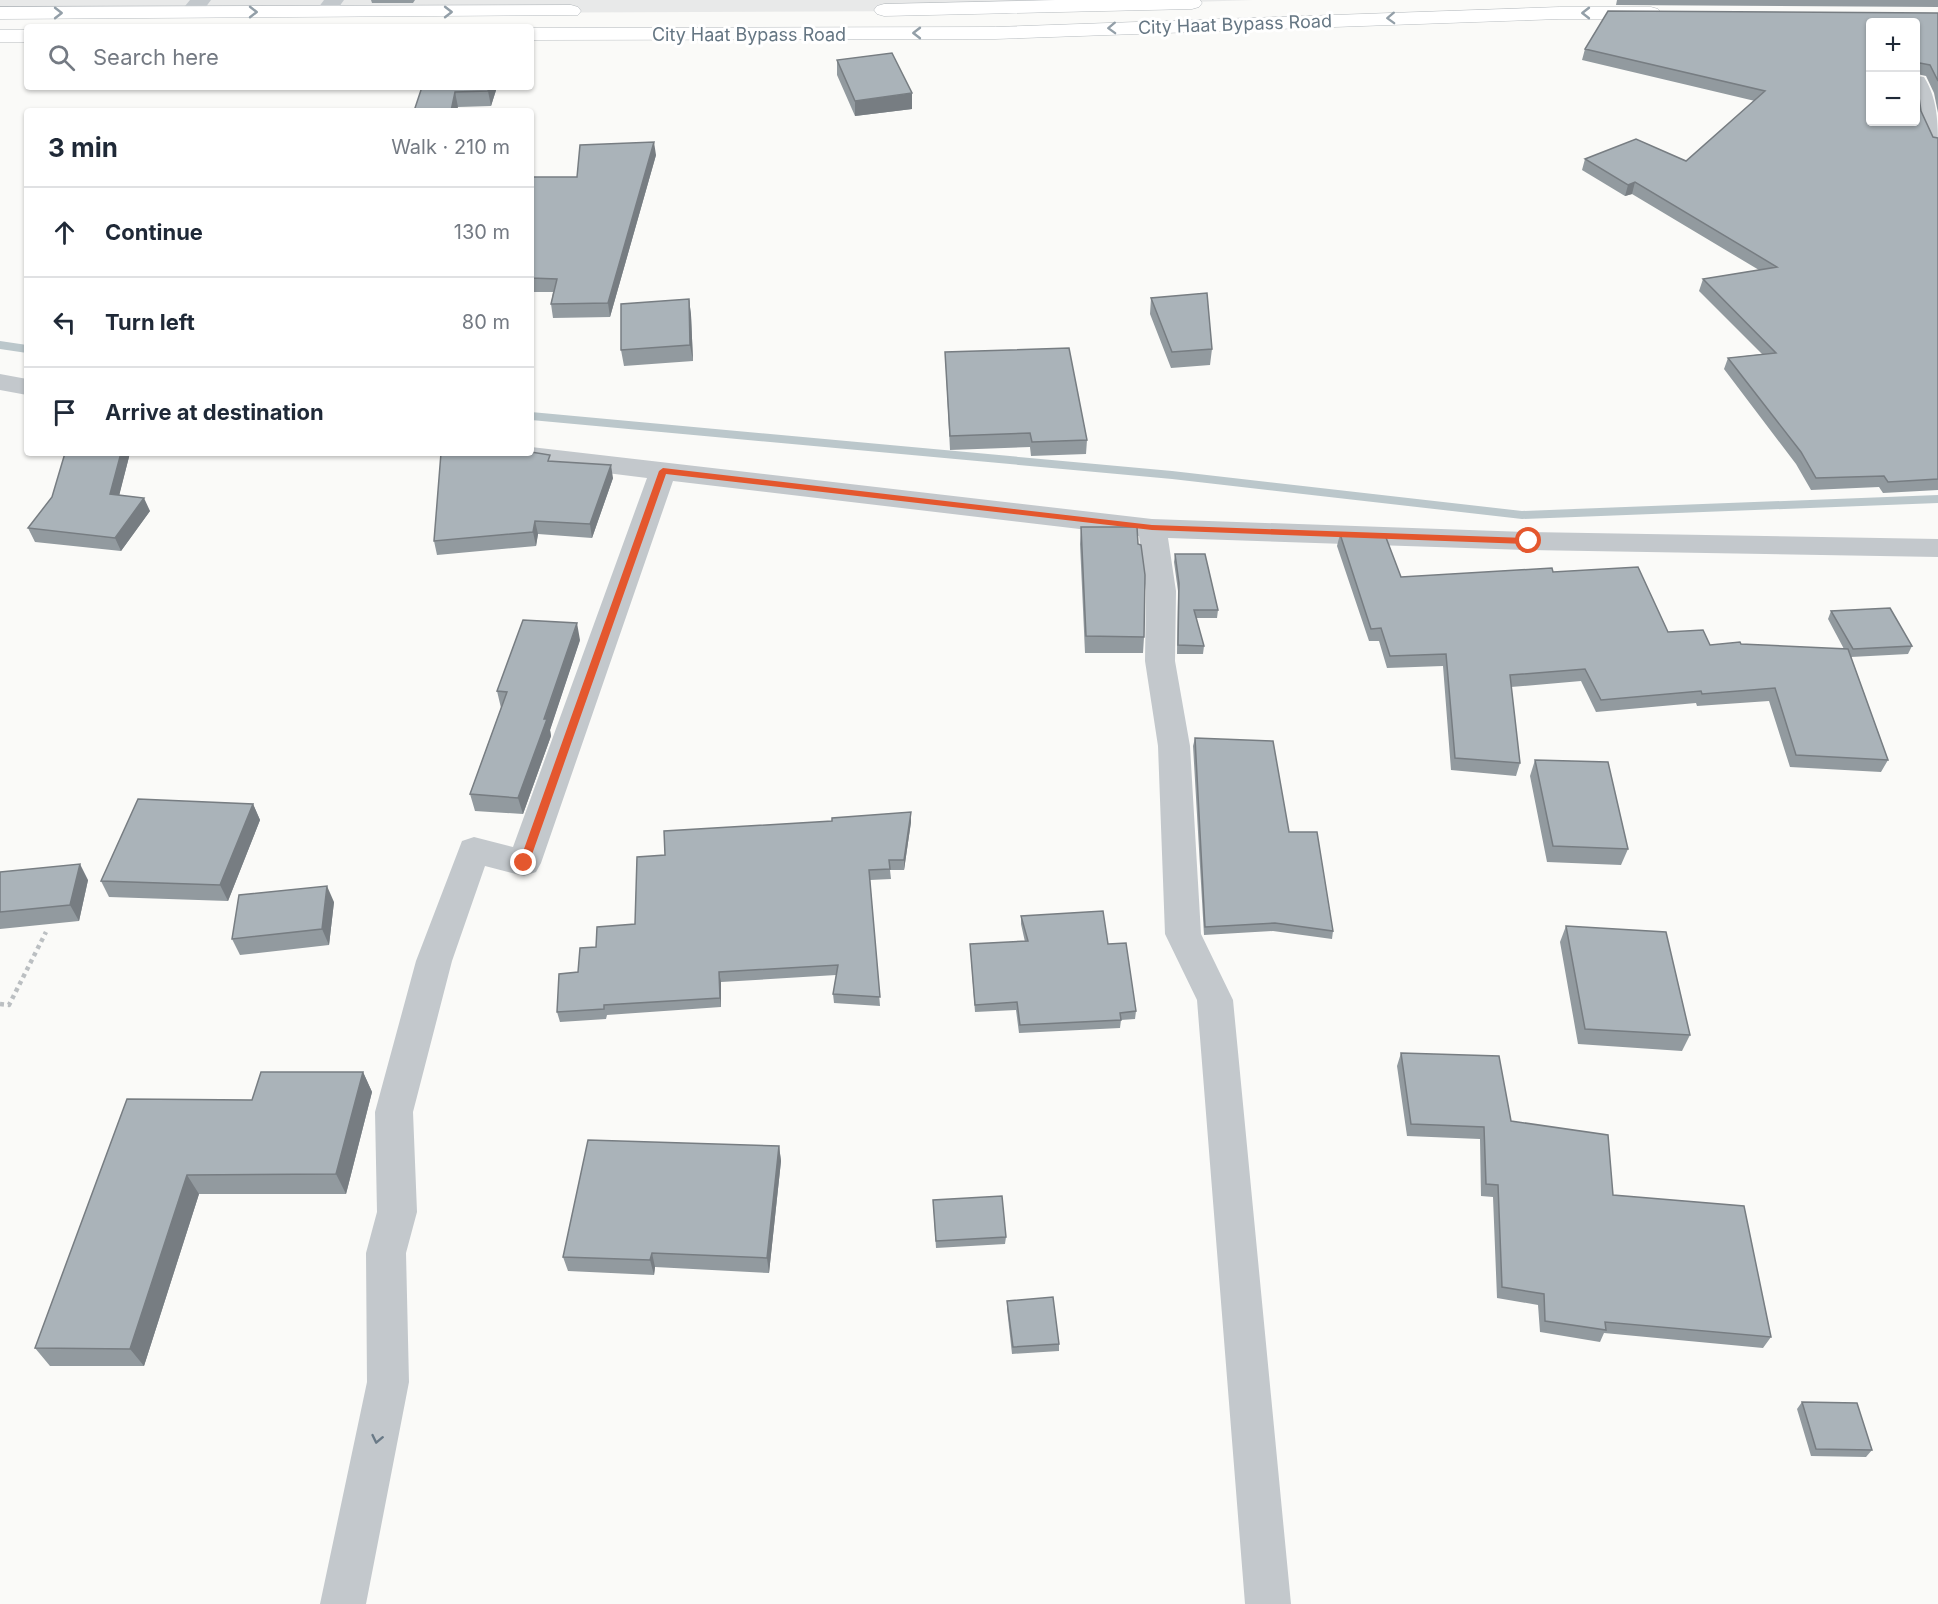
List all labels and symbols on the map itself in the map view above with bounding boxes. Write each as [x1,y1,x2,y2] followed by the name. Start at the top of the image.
[249,6,258,18] one-way arrow
[444,6,453,18] one-way arrow
[54,7,63,19] one-way arrow
[1581,7,1590,19] one-way arrow
[1138,10,1332,38] street label: City Haat Bypass Road
[1386,11,1395,24] one-way arrow
[1107,22,1116,35] one-way arrow
[652,24,846,45] street label: City Haat Bypass Road
[912,27,921,39] one-way arrow
[1515,527,1541,553] route start
[510,849,536,875] route end
[371,1434,384,1444] one-way arrow

